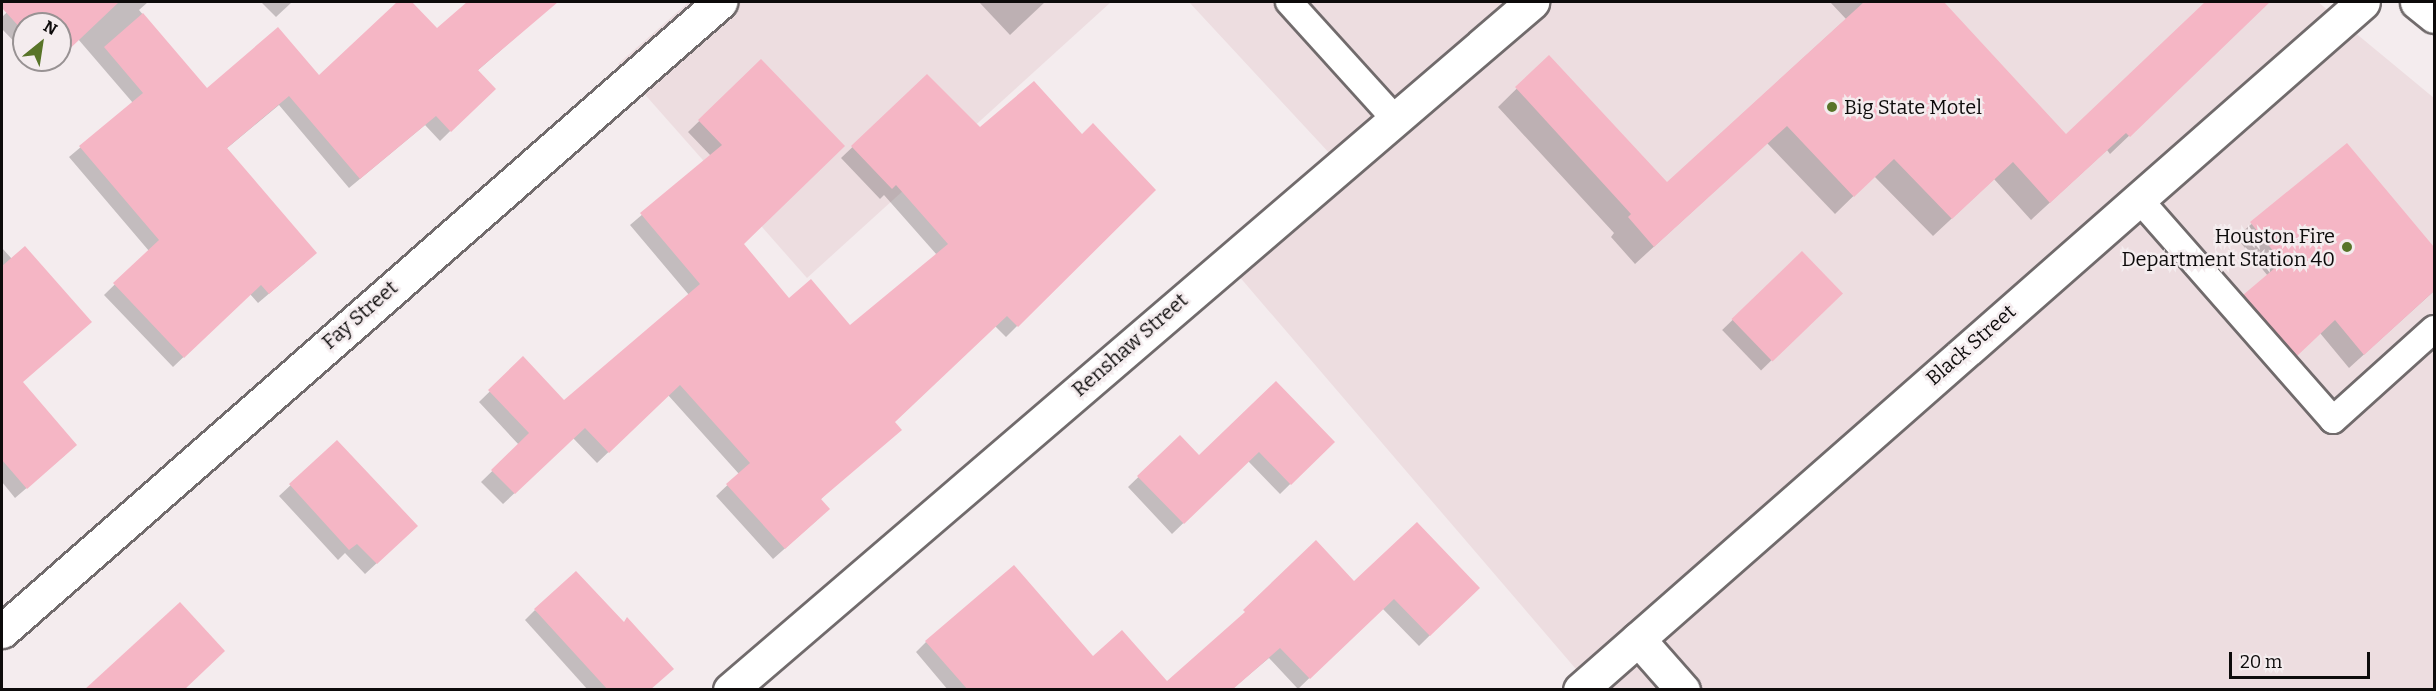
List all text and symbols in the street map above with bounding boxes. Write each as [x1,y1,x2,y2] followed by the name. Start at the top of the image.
[12,12,72,72] north arrow
[40,16,60,39] text: N
[1844,95,1982,119] place label: Big State Motel
[1825,100,1839,114] marker: Big State Motel
[2121,224,2335,271] place label: Houston Fire Department Station 40
[2340,240,2354,254] marker: Houston Fire Department Station 40
[317,276,403,354] street label: Fay Street
[1067,288,1193,402] street label: Renshaw Street
[1921,300,2021,390] street label: Black Street
[2232,640,2373,678] scale bar
[2240,651,2282,673] text: 20 m

